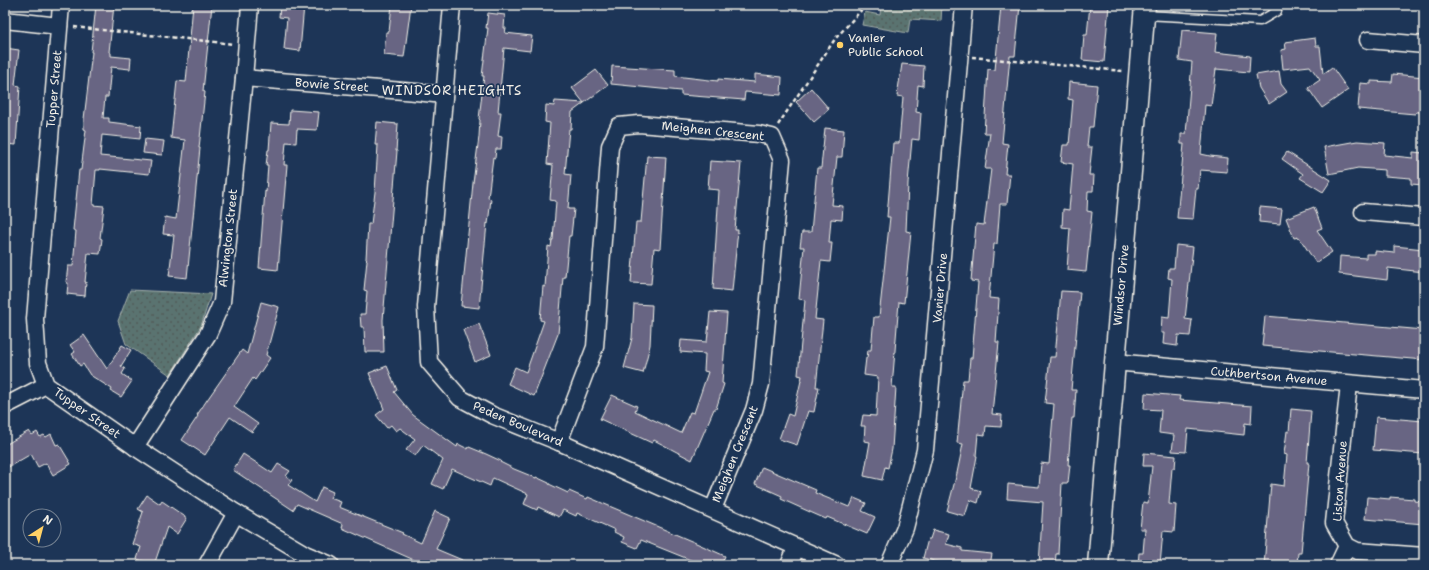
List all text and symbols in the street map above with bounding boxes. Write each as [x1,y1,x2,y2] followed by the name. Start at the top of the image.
[848,30,924,60] place label: Vanier Public School
[835,40,845,50] marker: Vanier Public School
[43,49,65,129] street label: Tupper Street
[295,74,369,96] street label: Bowie Street
[382,82,522,99] district label: WINDSOR HEIGHTS
[661,118,765,144] street label: Meighen Crescent
[215,188,241,288] street label: Alwington Street
[1109,243,1133,326] street label: Windsor Drive
[929,252,951,324] street label: Vanier Drive
[1210,363,1328,389] street label: Cuthbertson Avenue
[50,384,124,442] street label: Tupper Street
[470,398,566,450] street label: Peden Boulevard
[708,403,762,505] street label: Meighen Crescent
[1329,440,1351,522] street label: Liston Avenue
[22,508,62,548] north arrow
[40,512,56,529] text: N

